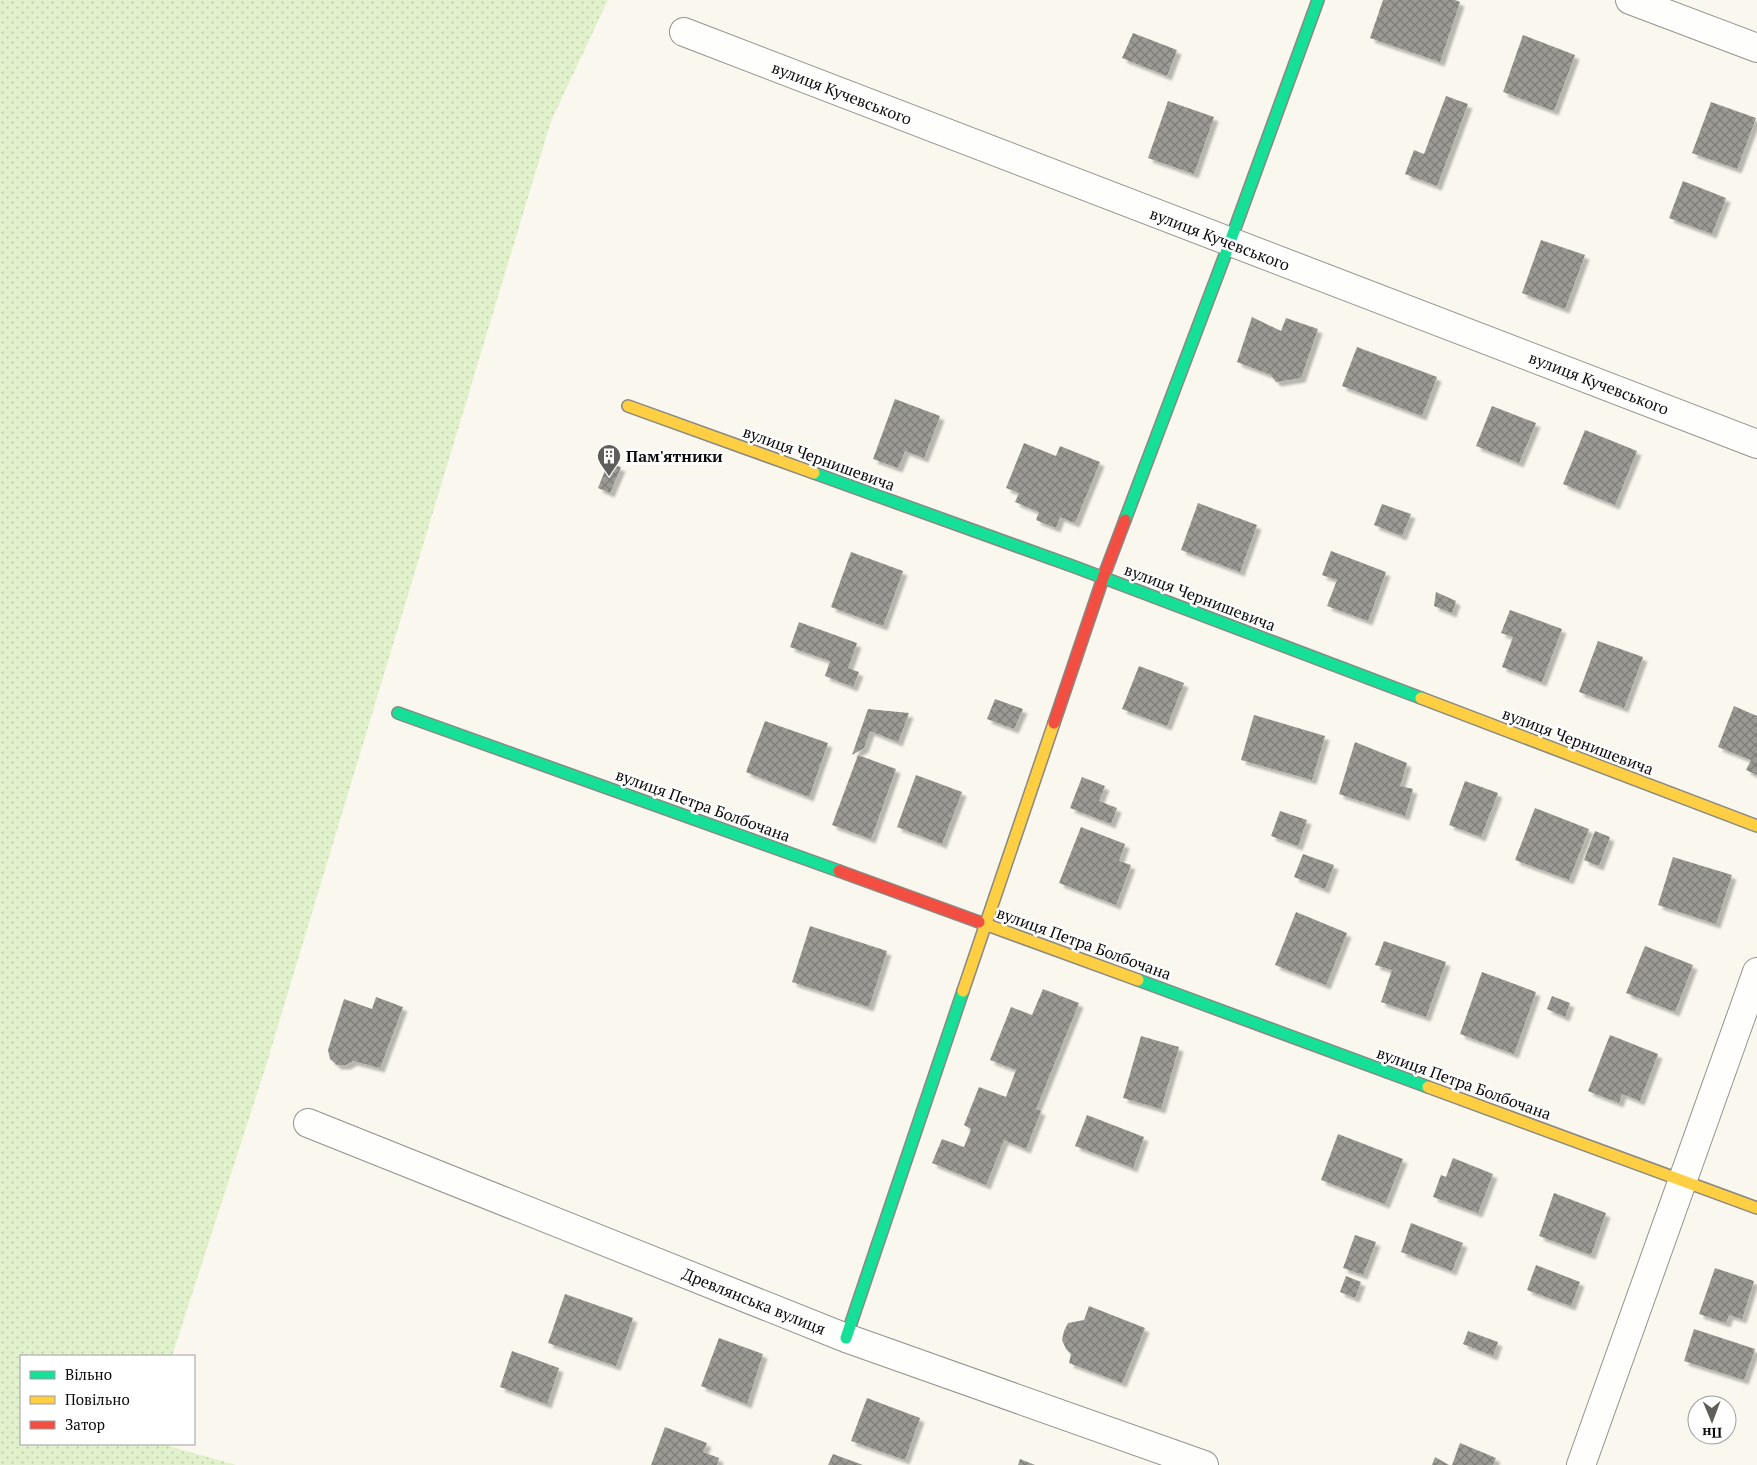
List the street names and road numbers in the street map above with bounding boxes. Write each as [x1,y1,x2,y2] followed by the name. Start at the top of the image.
[769,56,915,130] street label: вулиця Кучевського
[1147,202,1293,276] street label: вулиця Кучевського
[1526,346,1672,420] street label: вулиця Кучевського
[740,420,898,496] street label: вулиця Чернишевича
[1121,558,1279,636] street label: вулиця Чернишевича
[1499,702,1657,780] street label: вулиця Чернишевича
[613,763,793,847] street label: вулиця Петра Болбочана
[994,901,1174,985] street label: вулиця Петра Болбочана
[1374,1041,1554,1125] street label: вулиця Петра Болбочана
[679,1262,829,1340] street label: Древлянська вулиця

